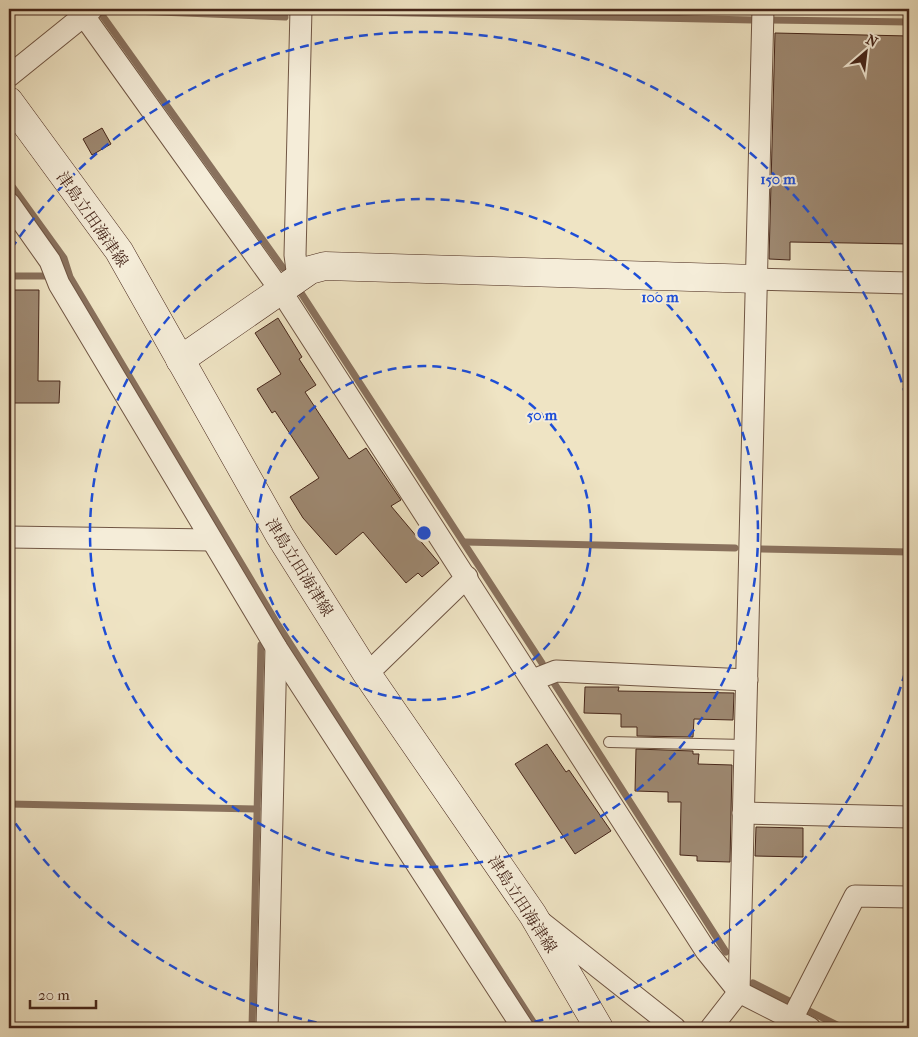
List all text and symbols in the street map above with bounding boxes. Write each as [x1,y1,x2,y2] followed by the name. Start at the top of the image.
[840,28,890,78] north arrow
[863,31,881,51] text: N
[53,168,132,271] street label: 津島立田海津線
[760,170,796,188] text: 150 m
[641,288,679,306] text: 100 m
[527,406,558,424] text: 50 m
[262,515,337,620] street label: 津島立田海津線
[415,524,433,542] centre of rings
[484,852,561,956] street label: 津島立田海津線
[30,977,96,1009] scale bar
[38,986,70,1004] text: 20 m

